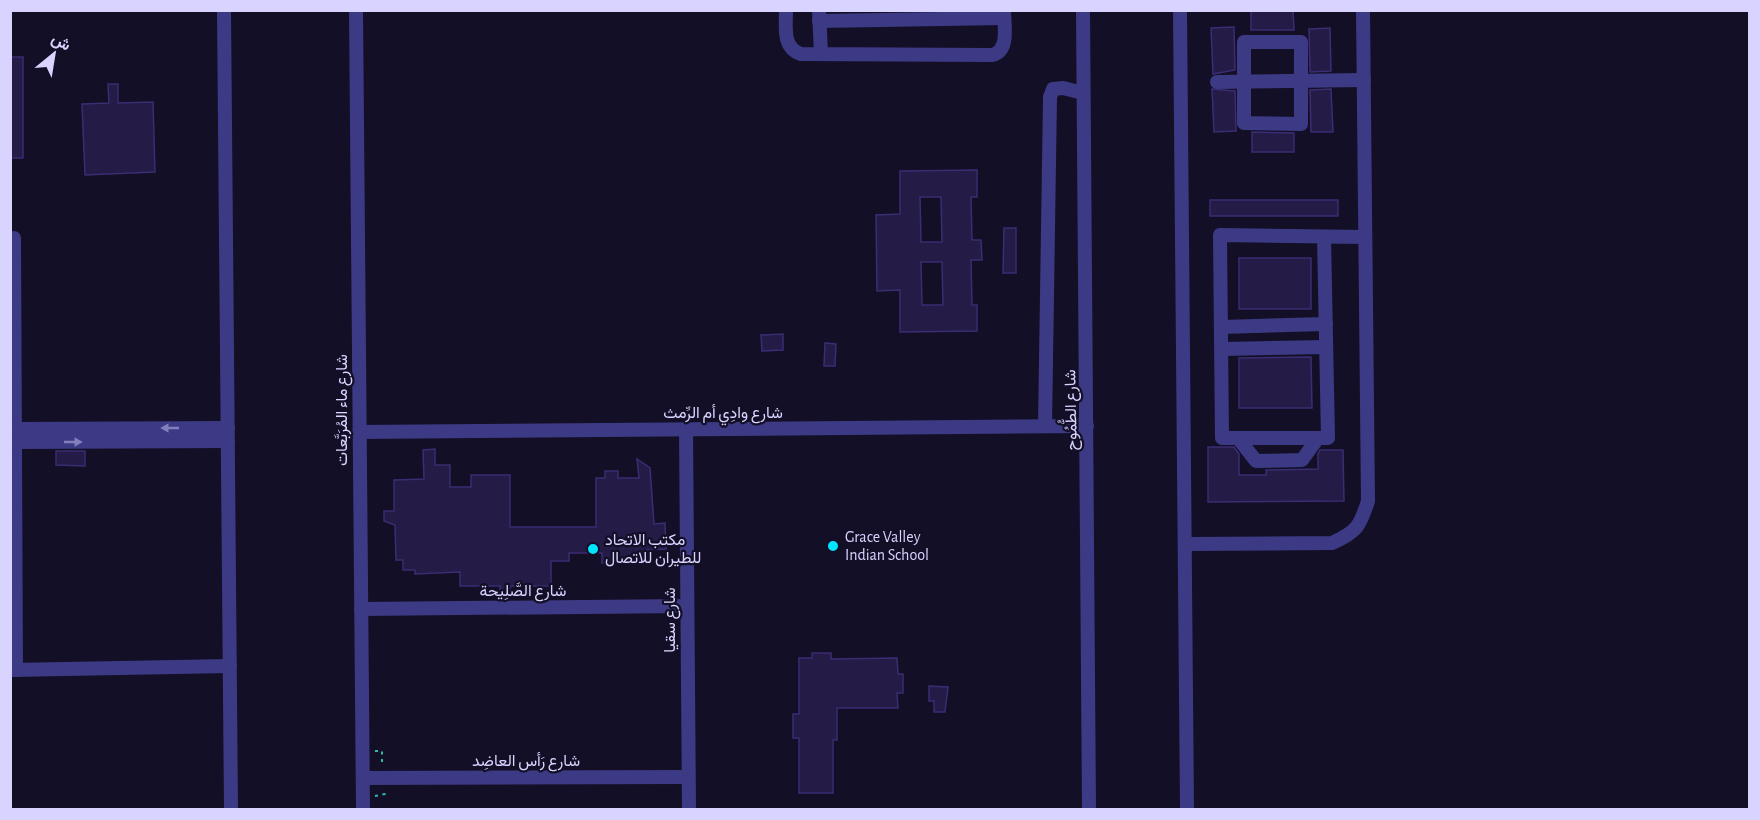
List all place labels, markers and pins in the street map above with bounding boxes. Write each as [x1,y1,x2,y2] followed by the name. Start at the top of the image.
[845,529,929,563] place label: Grace Valley Indian School
[605,532,701,568] place label: مكتب الاتحاد للطيران للاتصال
[826,539,840,553] marker: Grace Valley Indian School
[586,542,600,556] marker: مكتب الاتحاد للطيران للاتصال

